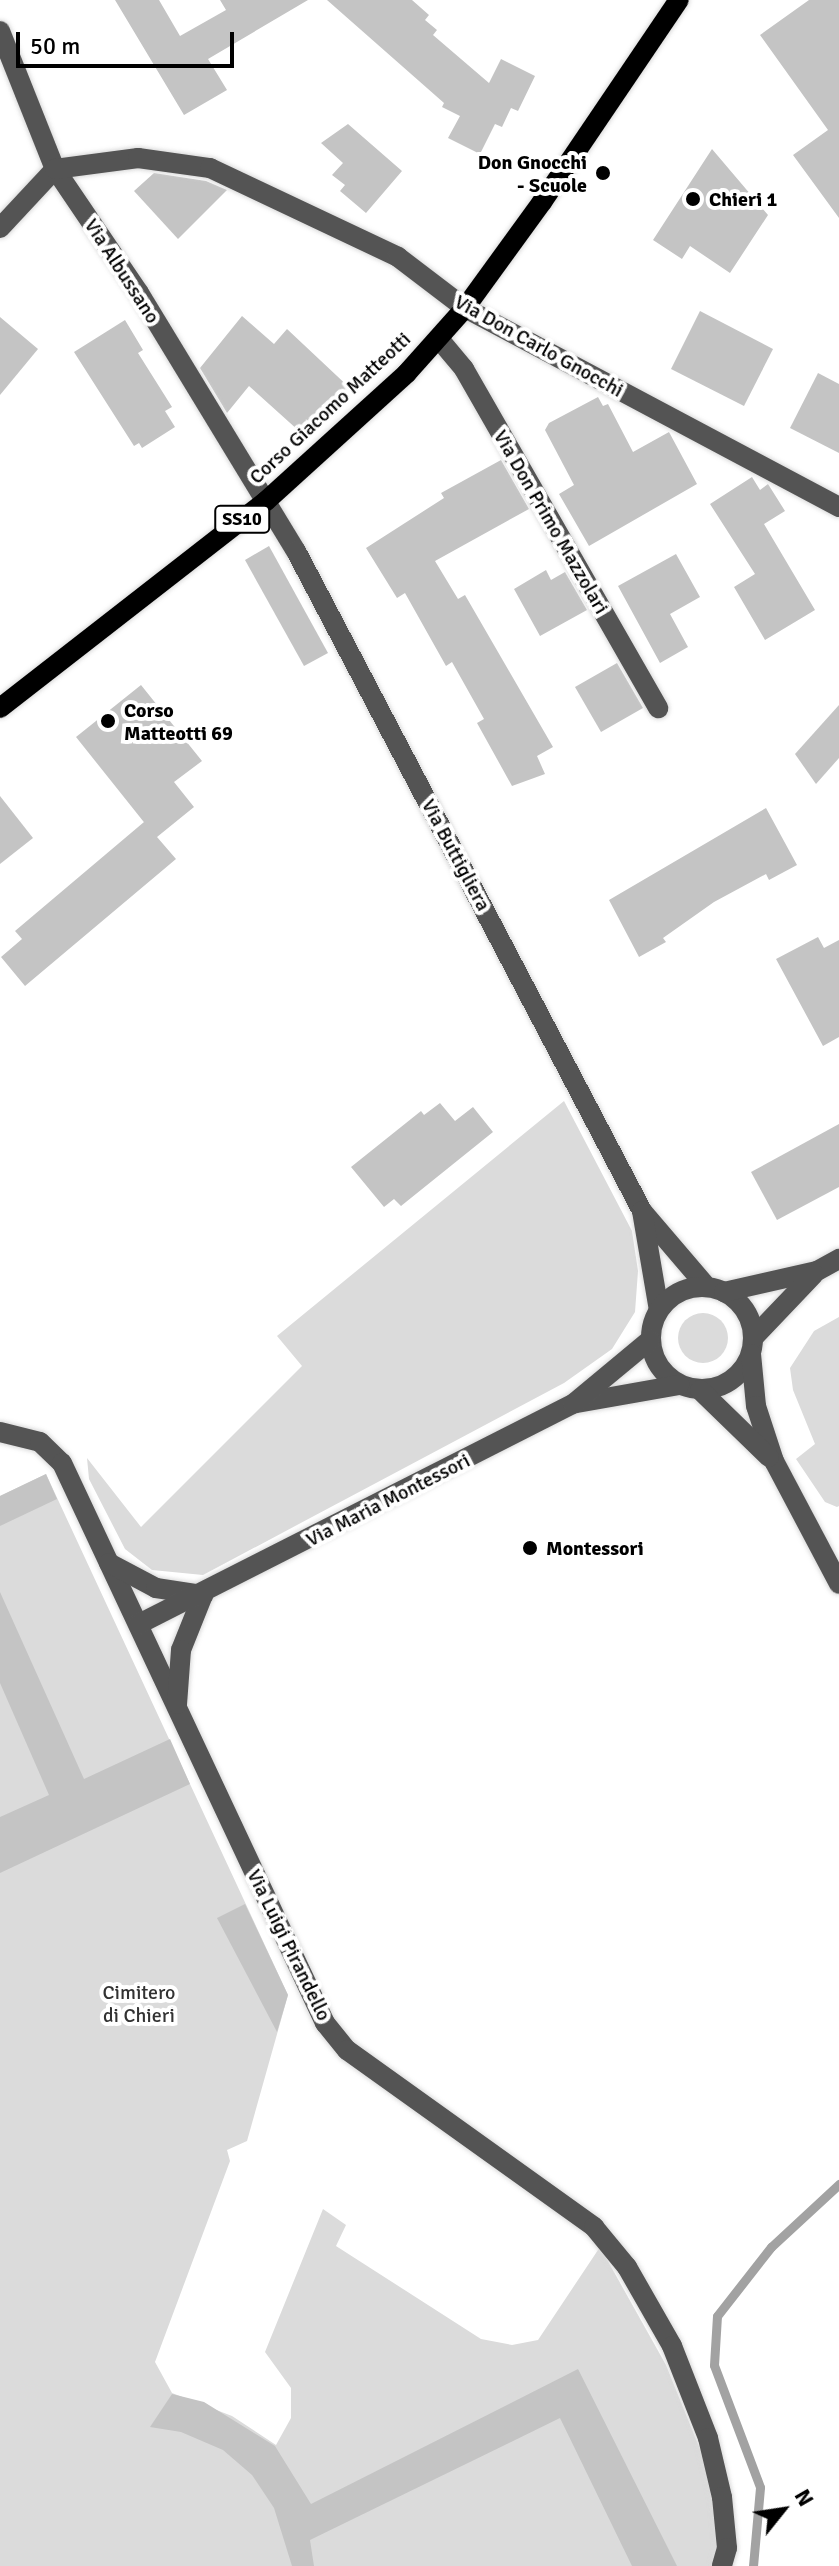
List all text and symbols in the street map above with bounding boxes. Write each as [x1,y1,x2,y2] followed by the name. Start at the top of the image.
[20,16,238,66] scale bar
[30,31,80,61] text: 50 m
[478,150,587,197] place label: Don Gnocchi - Scuole
[594,164,612,182] marker: Don Gnocchi - Scuole
[709,187,777,211] place label: Chieri 1
[684,190,702,208] marker: Chieri 1
[79,214,165,328] street label: Via Albussano
[450,290,628,402] street label: Via Don Carlo Gnocchi
[244,327,416,489] street label: Corso Giacomo Matteotti
[488,426,614,618] street label: Via Don Primo Mazzolari
[214,505,270,533] road number: SS10
[124,698,233,745] place label: Corso Matteotti 69
[99,712,117,730] marker: Corso Matteotti 69
[416,795,496,915] street label: Via Buttigliera
[302,1448,474,1552] street label: Via Maria Montessori
[546,1536,644,1560] place label: Montessori
[521,1539,539,1557] marker: Montessori
[242,1865,336,2025] street label: Via Luigi Pirandello
[103,1981,175,2028] park label: Cimitero di Chieri
[743,2470,823,2550] north arrow
[789,2484,820,2511] text: N

